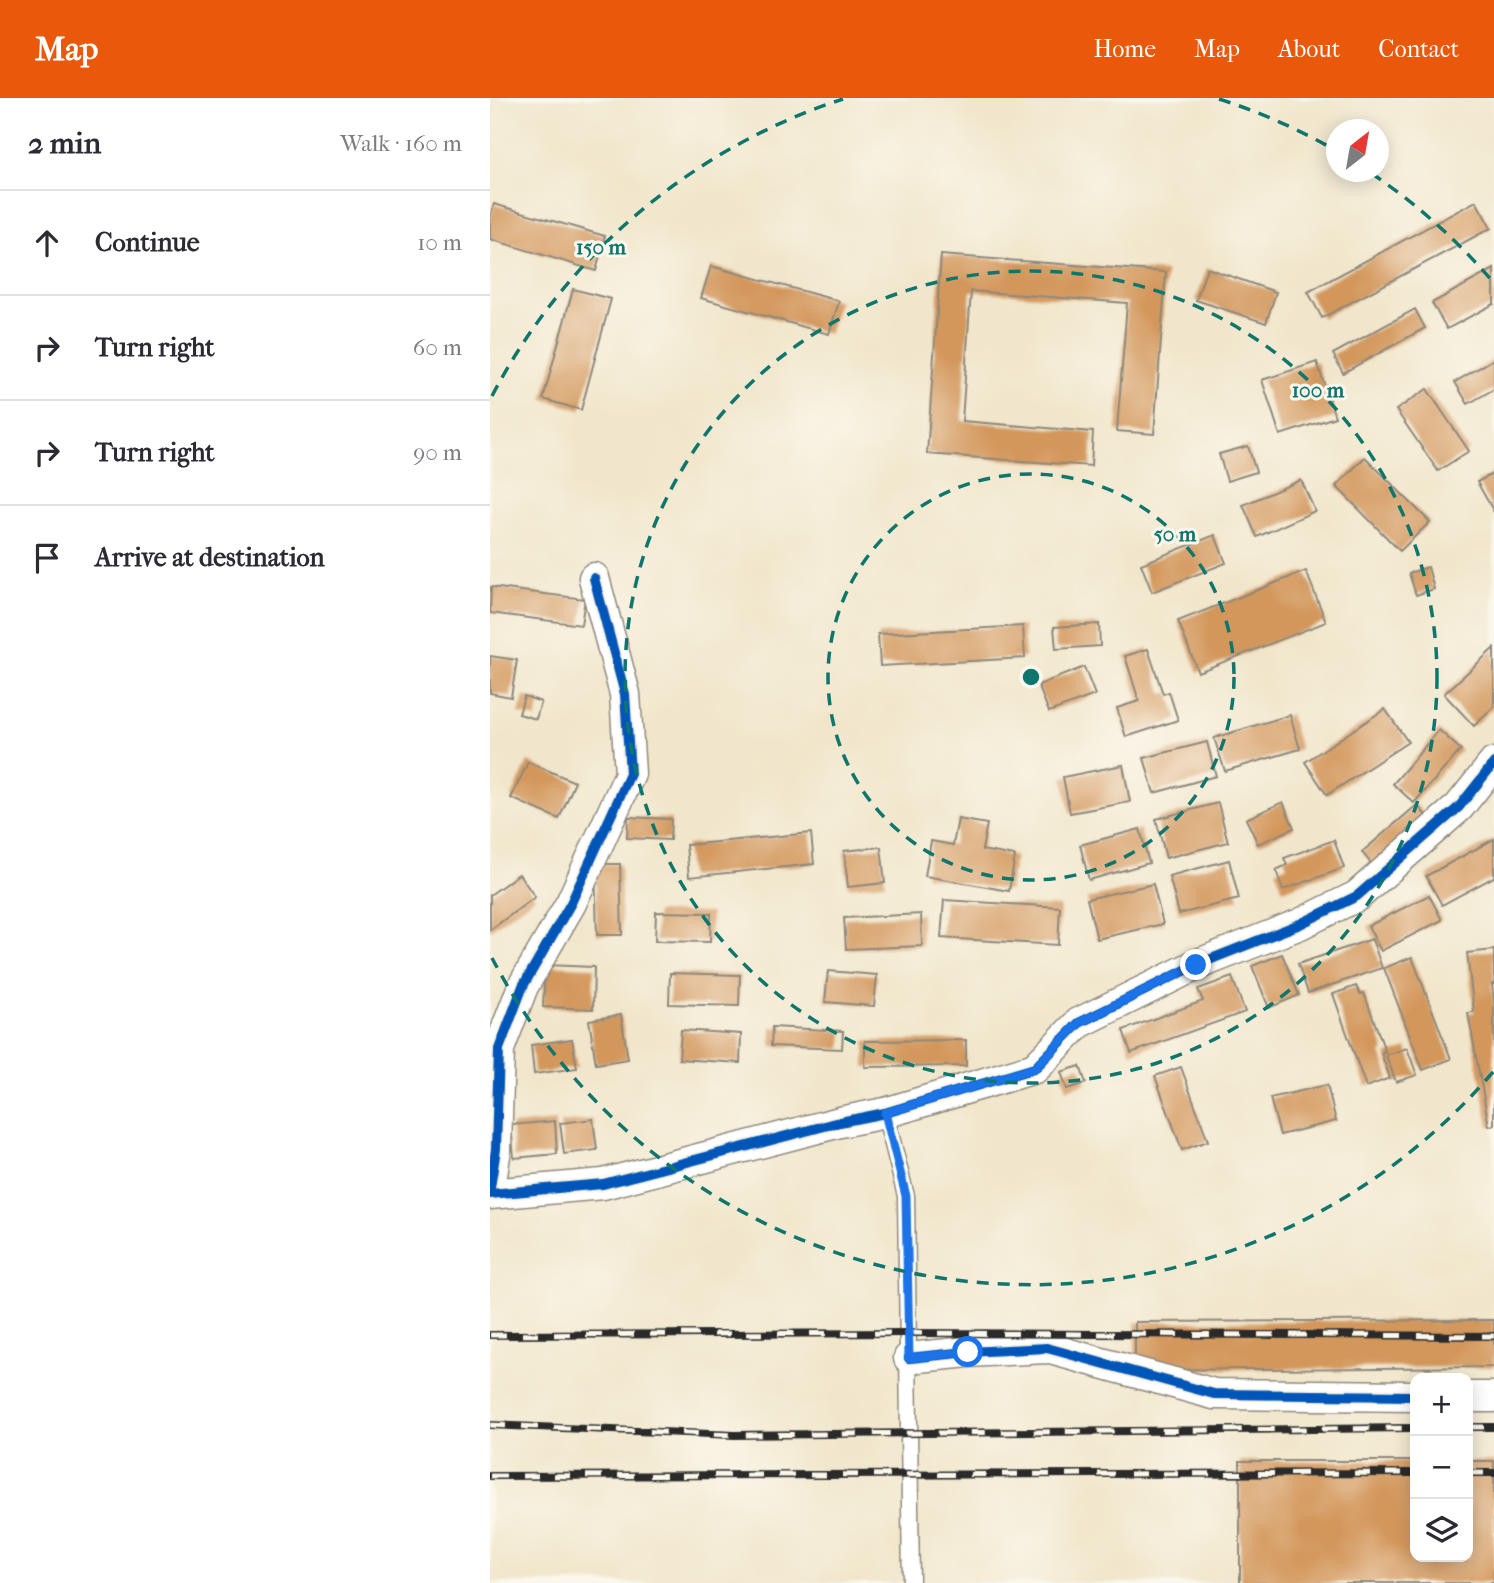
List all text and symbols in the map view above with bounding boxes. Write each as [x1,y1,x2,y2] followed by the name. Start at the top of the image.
[35,30,98,69] text: Map
[1094,35,1156,63] text: Home
[1194,35,1240,63] text: Map
[1278,35,1340,63] text: About
[1378,35,1459,63] text: Contact
[1326,119,1389,182] north arrow
[28,126,101,161] text: 2 min
[340,130,462,157] text: Walk · 160 m
[28,224,66,262] icon: ahead
[95,227,200,258] text: Continue
[417,229,462,256] text: 10 m
[576,235,627,259] text: 150 m
[28,329,66,367] icon: right
[95,332,215,363] text: Turn right
[413,334,462,361] text: 60 m
[1292,378,1345,402] text: 100 m
[28,434,66,472] icon: right
[95,437,215,468] text: Turn right
[413,439,462,466] text: 90 m
[1154,522,1197,546] text: 50 m
[28,539,66,577] icon: arrive
[95,542,325,573] text: Arrive at destination
[1019,665,1043,689] centre of rings
[1180,949,1211,980] route end
[952,1336,983,1367] route start
[1410,1373,1473,1562] map controls
[1410,1373,1473,1436] button: +
[1410,1436,1473,1499] button: −
[1410,1499,1473,1562] button: layers

